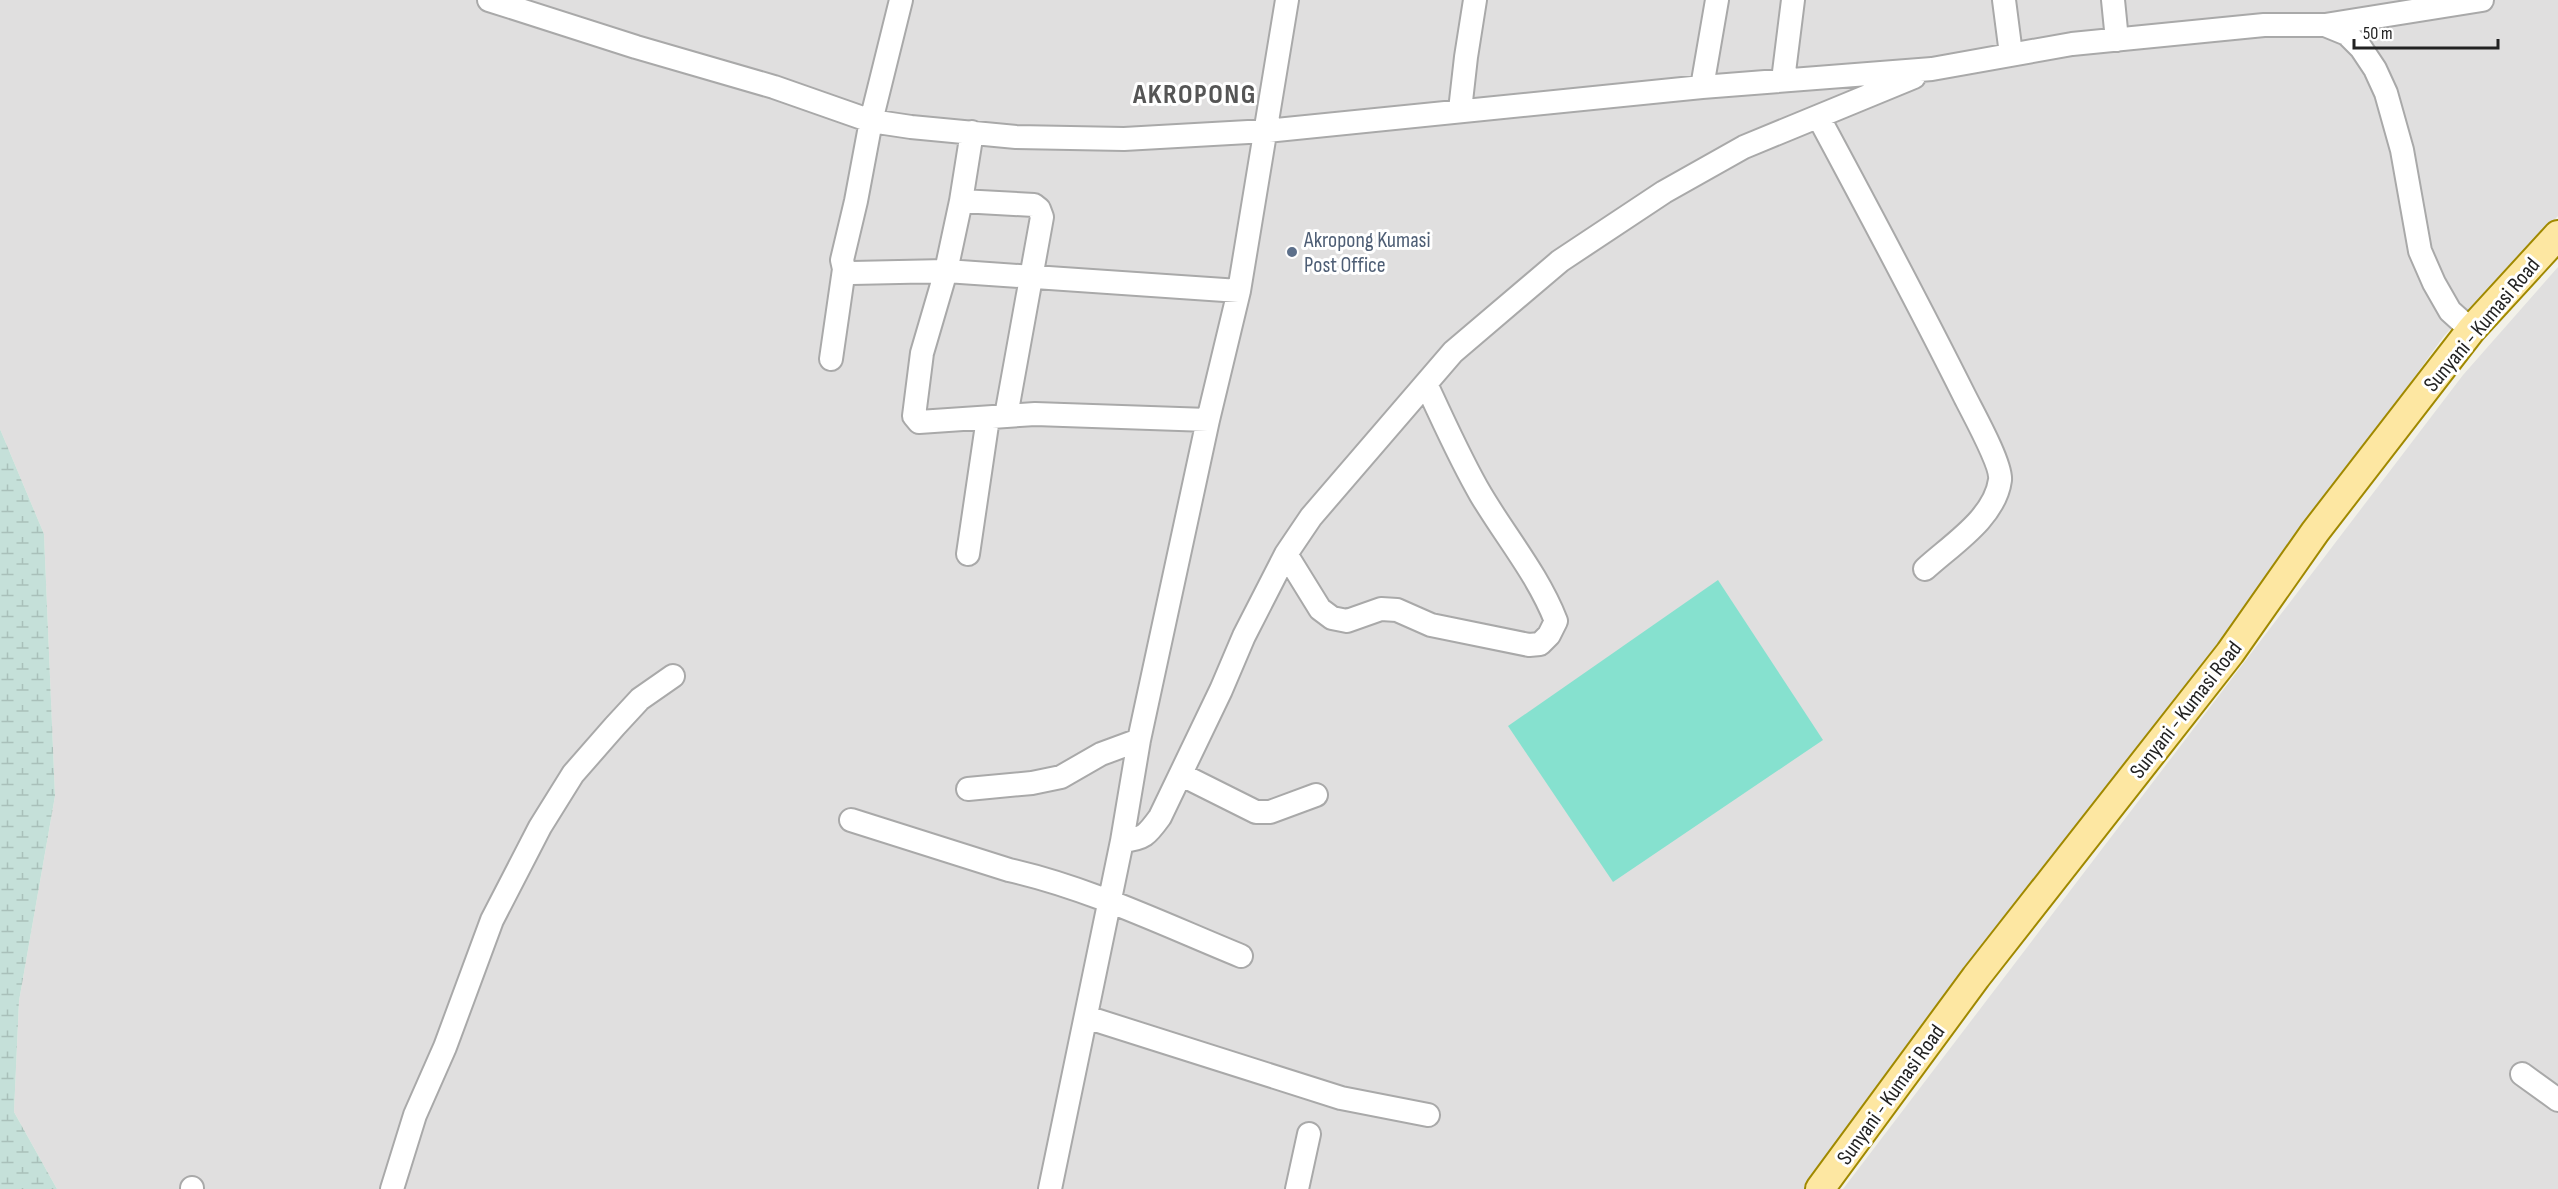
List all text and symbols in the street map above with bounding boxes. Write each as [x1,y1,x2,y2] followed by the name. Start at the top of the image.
[2354,12,2498,50] scale bar
[2363,23,2393,44] text: 50 m
[1132,78,1257,111] district label: AKROPONG
[1303,227,1431,279] place label: Akropong Kumasi Post Office
[1285,245,1299,259] marker: Akropong Kumasi Post Office
[2418,252,2546,398] street label: Sunyani - Kumasi Road
[2124,636,2248,784] street label: Sunyani - Kumasi Road
[1831,1019,1951,1170] street label: Sunyani - Kumasi Road

